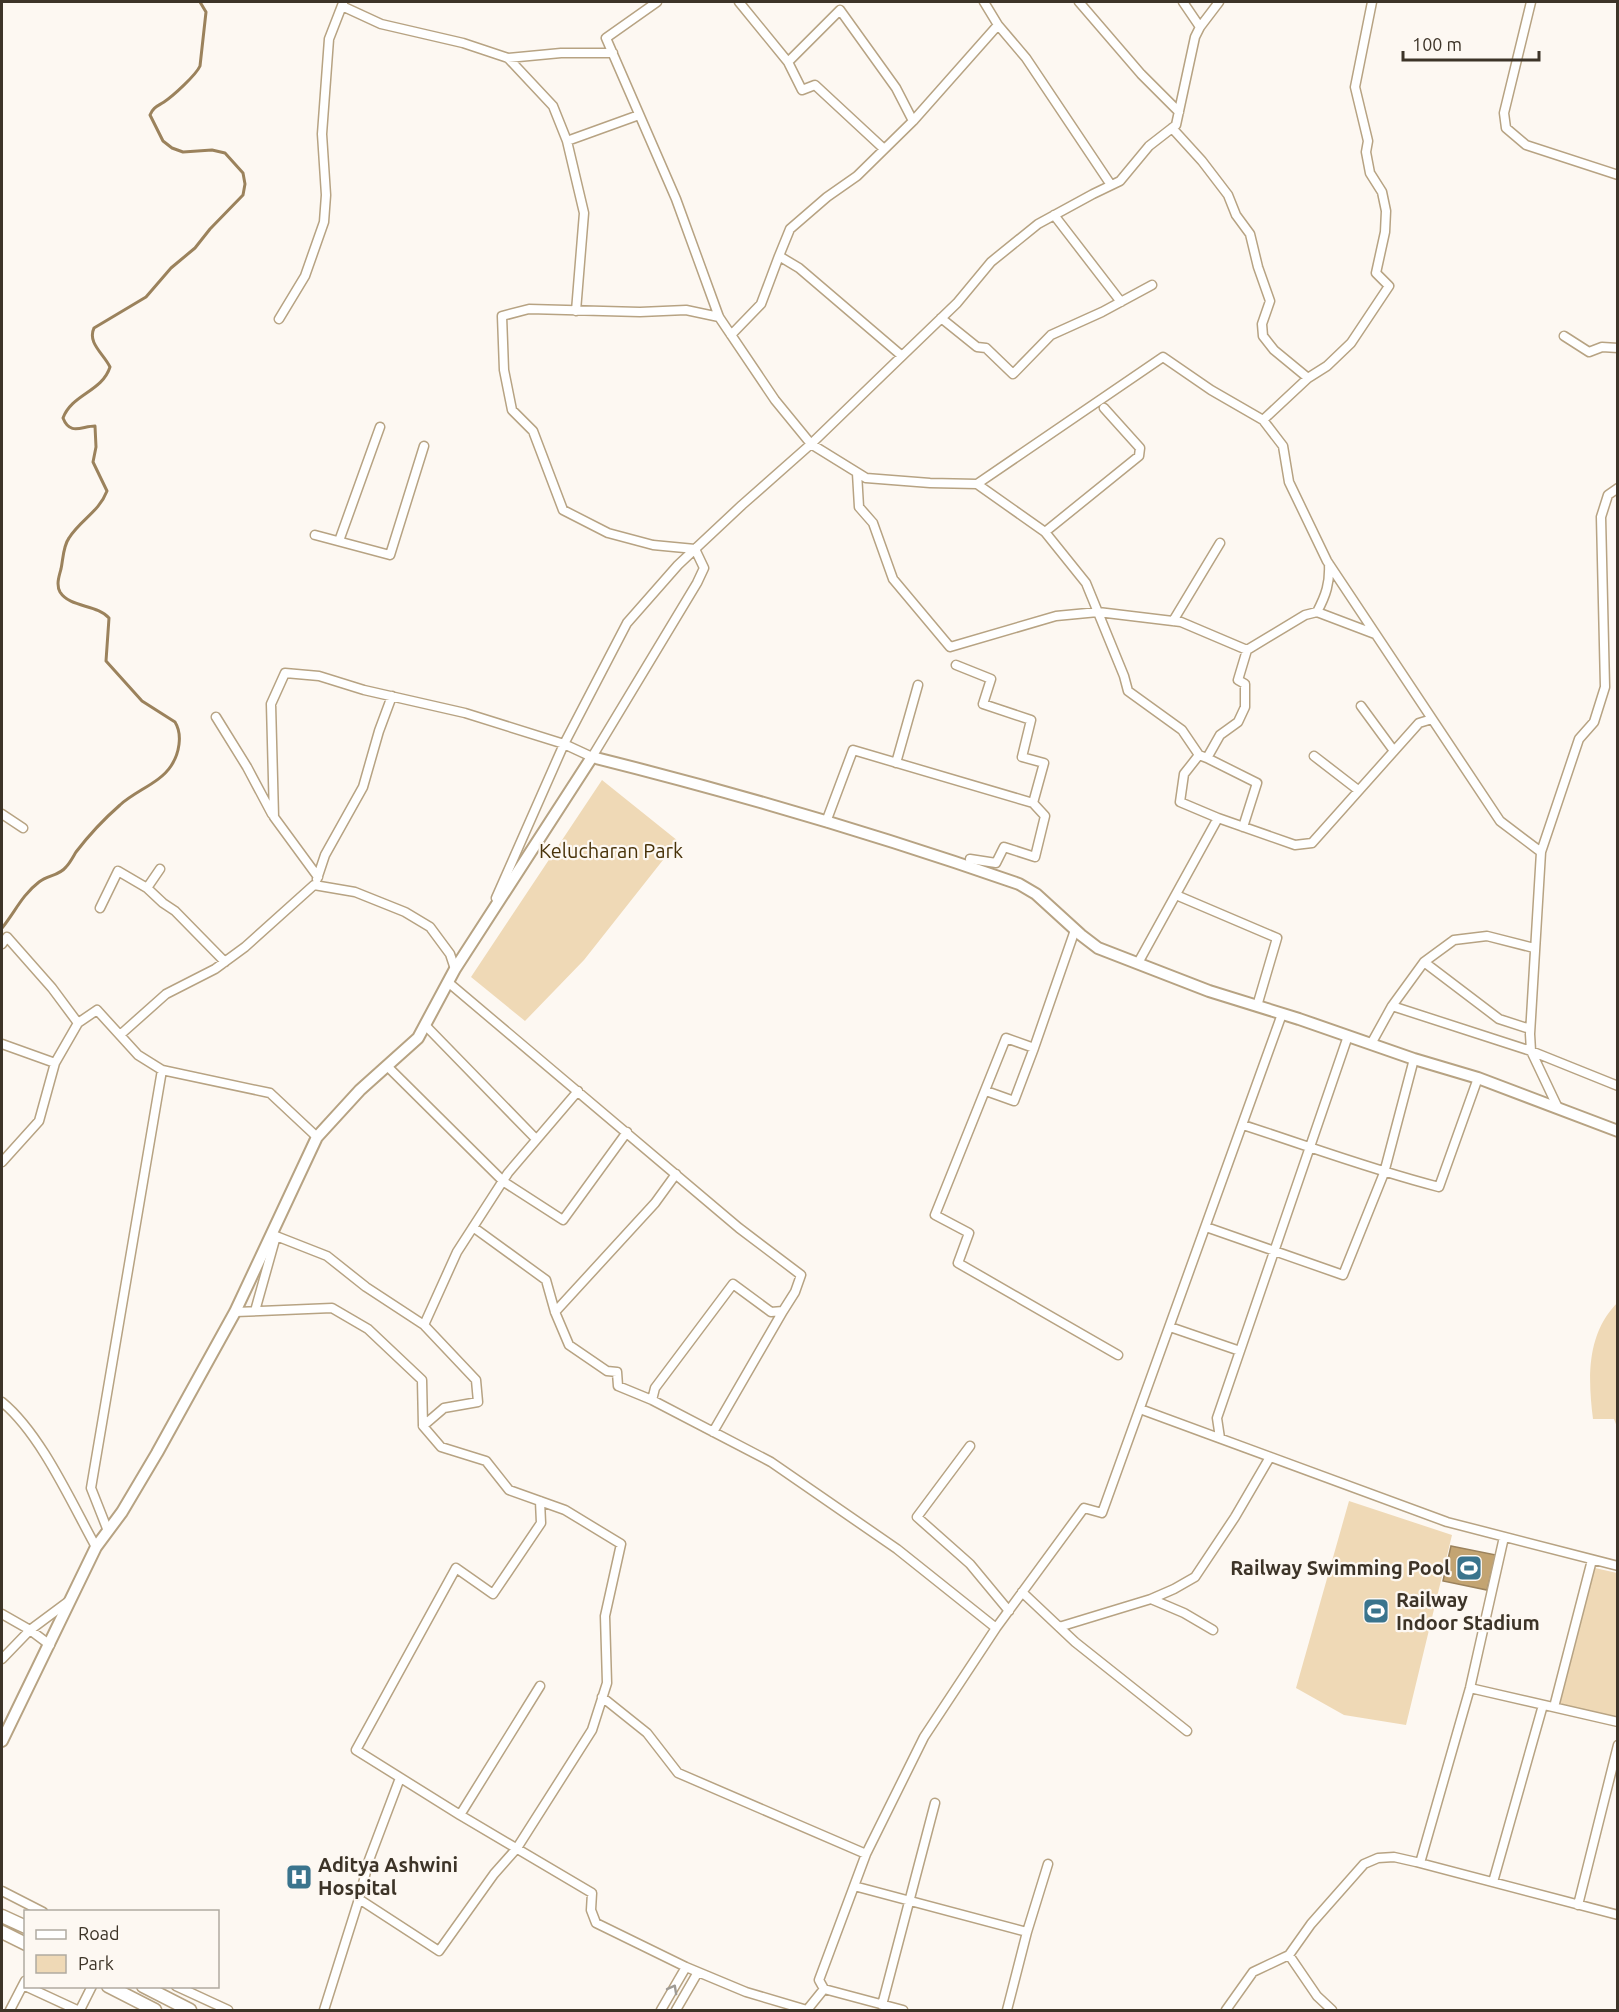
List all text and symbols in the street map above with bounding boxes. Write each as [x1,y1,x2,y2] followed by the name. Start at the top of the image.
[1403,24,1540,62] scale bar
[1412,34,1462,54] text: 100 m
[539,839,683,862] park label: Kelucharan Park
[1454,1553,1484,1583] sports icon: Railway Swimming Pool
[1230,1556,1450,1579] place label: Railway Swimming Pool
[1396,1588,1540,1634] place label: Railway Indoor Stadium
[1361,1596,1391,1626] sports icon: Railway Indoor Stadium
[318,1853,458,1899] place label: Aditya Ashwini Hospital
[284,1862,314,1892] hospital icon: Aditya Ashwini Hospital
[24,1910,219,1988] legend
[78,1923,120,1943] text: Road
[78,1953,114,1973] text: Park
[666,1985,677,1995] one-way arrow

